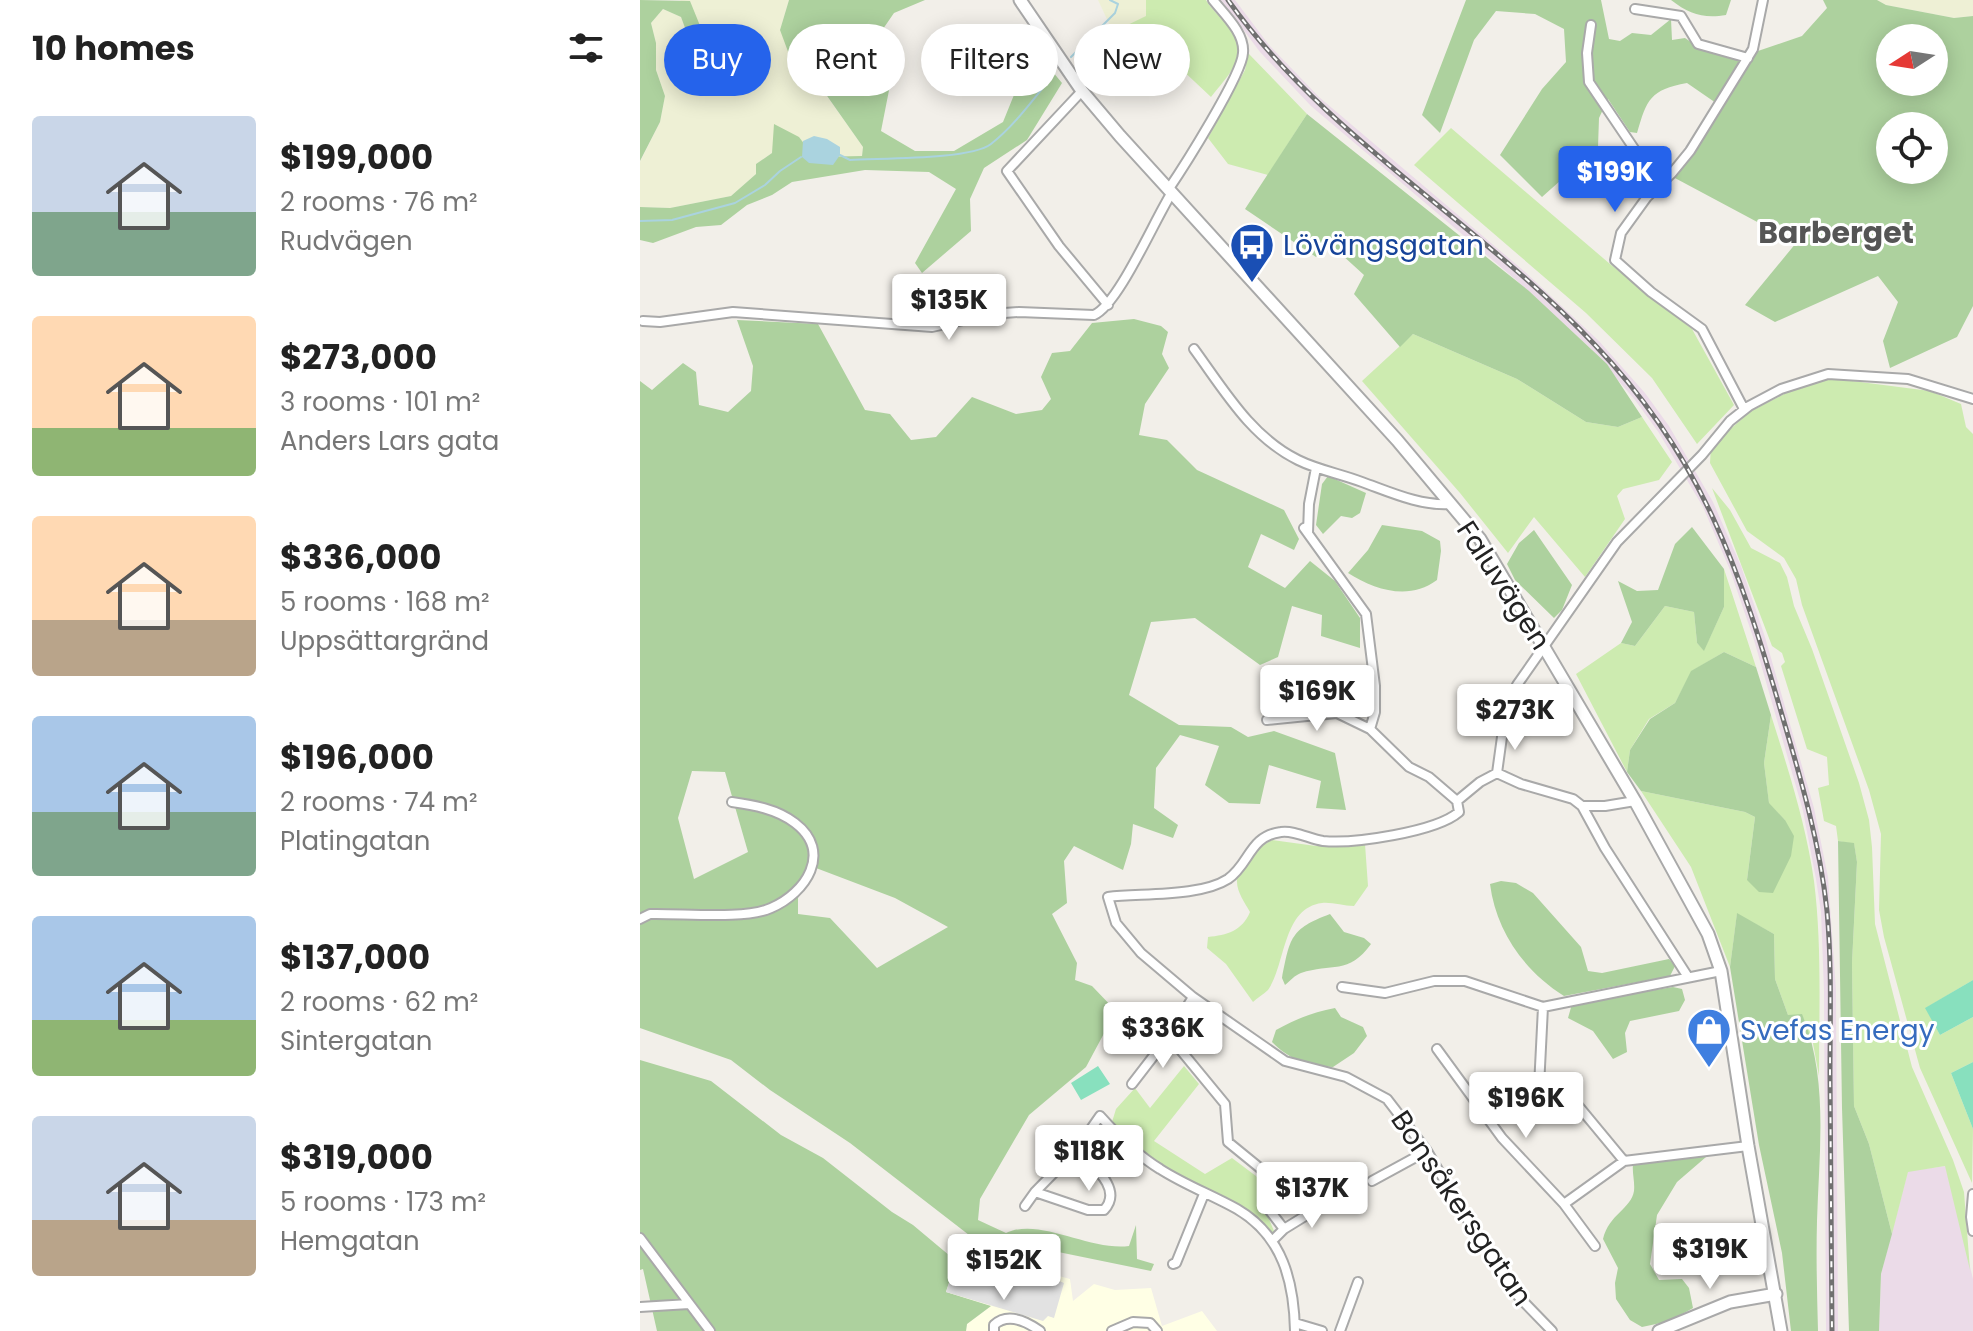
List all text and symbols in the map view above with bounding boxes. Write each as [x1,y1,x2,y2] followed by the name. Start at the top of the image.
[32,24,195,72] text: 10 homes
[664,24,771,96] chip: Buy
[787,24,905,96] chip: Rent
[921,24,1058,96] chip: Filters
[1074,24,1190,96] chip: New
[1876,24,1948,96] north arrow
[1876,24,1948,184] map controls
[564,26,608,70] icon: filters
[1876,112,1948,184] button: locate
[280,133,433,181] text: $199,000
[1559,146,1671,214] pin: $199K
[96,148,192,244] icon: home
[1577,154,1654,190] text: $199K
[280,184,478,220] text: 2 rooms · 76 m²
[1758,211,1914,254] district label: Barberget
[1228,221,1276,284] bus stop icon: Lövängsgatan
[280,223,413,259] text: Rudvägen
[1283,226,1484,265] place label: Lövängsgatan
[893,274,1005,342] pin: $135K
[910,282,988,318] text: $135K
[280,333,437,381] text: $273,000
[96,348,192,444] icon: home
[280,384,480,420] text: 3 rooms · 101 m²
[280,423,499,459] text: Anders Lars gata
[1447,513,1560,657] street label: Faluvägen
[280,533,441,581] text: $336,000
[96,548,192,644] icon: home
[280,584,490,620] text: 5 rooms · 168 m²
[280,623,489,659] text: Uppsättargränd
[1261,665,1373,733] pin: $169K
[1278,673,1356,709] text: $169K
[1459,684,1571,752] pin: $273K
[1475,692,1555,728] text: $273K
[280,733,434,781] text: $196,000
[96,748,192,844] icon: home
[280,784,477,820] text: 2 rooms · 74 m²
[280,823,430,859] text: Platingatan
[280,933,430,981] text: $137,000
[96,948,192,1044] icon: home
[280,984,478,1020] text: 2 rooms · 62 m²
[1107,1002,1219,1070] pin: $336K
[1685,1006,1733,1069] shop icon: Svefas Energy
[1121,1010,1205,1046] text: $336K
[1740,1011,1935,1050] place label: Svefas Energy
[280,1023,432,1059] text: Sintergatan
[1470,1072,1582,1140] pin: $196K
[1487,1080,1565,1116] text: $196K
[1382,1103,1542,1314] street label: Bonsåkersgatan
[1033,1125,1145,1193] pin: $118K
[280,1133,433,1181] text: $319,000
[1053,1133,1125,1169] text: $118K
[96,1148,192,1244] icon: home
[1256,1162,1368,1230] pin: $137K
[1275,1170,1349,1206] text: $137K
[280,1184,486,1220] text: 5 rooms · 173 m²
[280,1223,420,1259] text: Hemgatan
[1654,1223,1766,1291] pin: $319K
[1672,1231,1748,1267] text: $319K
[948,1234,1060,1302] pin: $152K
[966,1242,1042,1278] text: $152K

